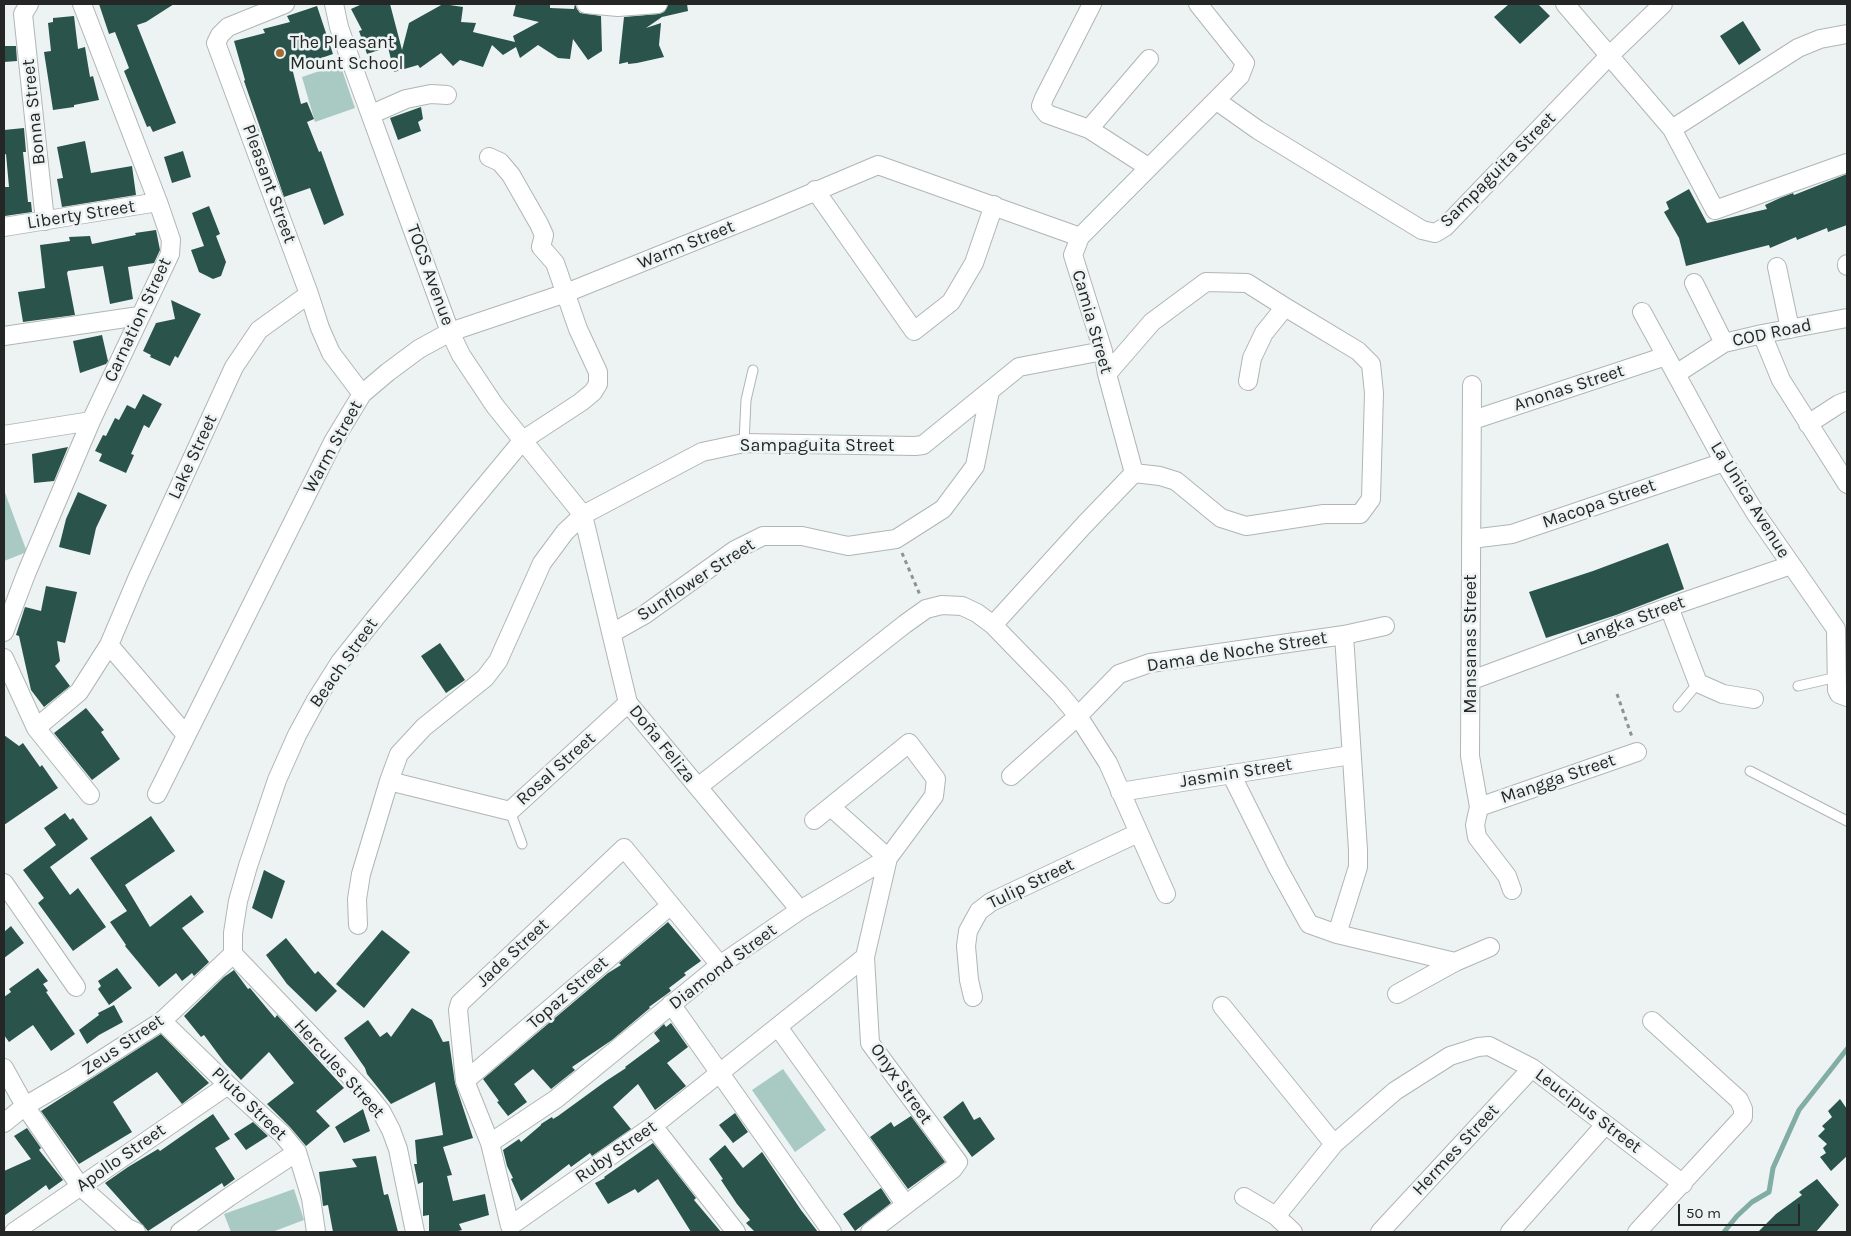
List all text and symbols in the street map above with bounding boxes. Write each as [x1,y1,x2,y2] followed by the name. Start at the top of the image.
[290,32,404,74] place label: The Pleasant Mount School
[274,47,286,59] marker: The Pleasant Mount School
[18,58,50,166] street label: Bonna Street
[1436,108,1560,232] street label: Sampaguita Street
[238,122,300,246] street label: Pleasant Street
[25,196,137,234] street label: Liberty Street
[634,216,738,274] street label: Warm Street
[402,221,458,329] street label: TOCS Avenue
[100,254,176,386] street label: Carnation Street
[1067,268,1117,376] street label: Camia Street
[1731,314,1813,352] street label: COD Road
[1511,360,1627,416] street label: Anonas Street
[299,397,367,497] street label: Warm Street
[164,411,222,503] street label: Lake Street
[740,435,894,457] street label: Sampaguita Street
[1706,438,1794,562] street label: La Unica Avenue
[1540,475,1658,533] street label: Macopa Street
[633,534,759,626] street label: Sunflower Street
[1460,574,1482,714] street label: Mansanas Street
[1574,592,1688,650] street label: Langka Street
[305,614,383,712] street label: Beach Street
[1145,627,1329,677] street label: Dama de Noche Street
[624,701,700,787] street label: Doña Feliza
[512,728,600,810] street label: Rosal Street
[1498,749,1618,809] street label: Mangga Street
[1178,753,1294,793] street label: Jasmin Street
[984,854,1078,914] street label: Tulip Street
[472,914,554,992] street label: Jade Street
[665,920,781,1014] street label: Diamond Street
[523,952,613,1034] street label: Topaz Street
[78,1010,168,1080] street label: Zeus Street
[289,1015,389,1123] street label: Hercules Street
[865,1039,937,1129] street label: Onyx Street
[207,1063,291,1145] street label: Pluto Street
[1530,1064,1646,1158] street label: Leucipus Street
[1408,1100,1504,1200] street label: Hermes Street
[571,1116,661,1188] street label: Ruby Street
[72,1119,170,1197] street label: Apollo Street
[1681,1194,1804,1226] scale bar
[1686,1204,1721,1222] text: 50 m

